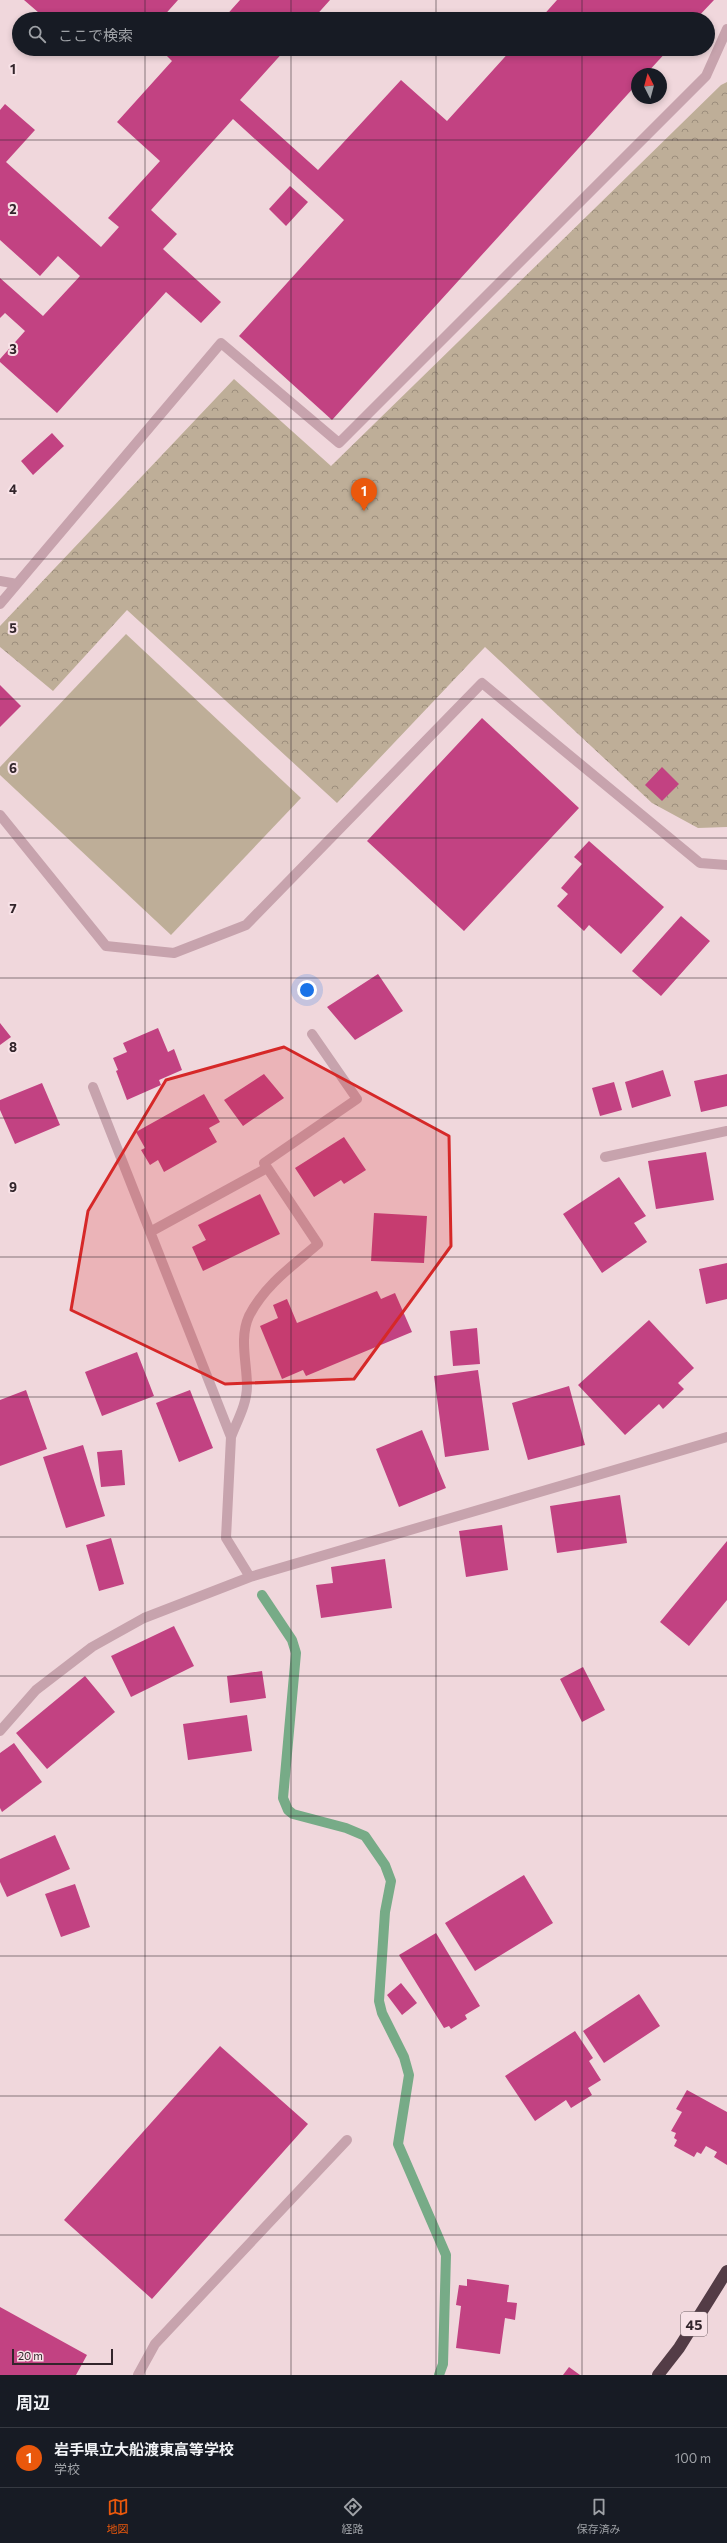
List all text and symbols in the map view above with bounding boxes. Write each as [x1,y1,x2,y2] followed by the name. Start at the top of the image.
[12,12,715,56] search box
[26,23,48,45] icon: search
[58,26,133,44] text: ここで検索
[10,61,16,77] text: 1
[631,68,667,104] north arrow
[9,201,17,217] text: 2
[9,341,17,357] text: 3
[351,478,377,511] pin: 1
[9,481,17,497] text: 4
[9,620,17,636] text: 5
[9,760,17,776] text: 6
[9,900,17,916] text: 7
[297,980,317,1000] your location
[9,1039,17,1055] text: 8
[9,1179,17,1195] text: 9
[681,2312,707,2336] road number: 45
[12,2347,113,2366] scale bar
[18,2349,43,2362] text: 20 m
[16,2392,50,2413] text: 周辺
[54,2440,234,2458] text: 岩手県立大船渡東高等学校
[26,2450,32,2466] text: 1
[675,2450,711,2466] text: 100 m
[54,2461,80,2477] text: 学校
[107,2496,129,2536] tab: 地図
[342,2496,364,2536] tab: 経路
[577,2496,621,2536] tab: 保存済み

